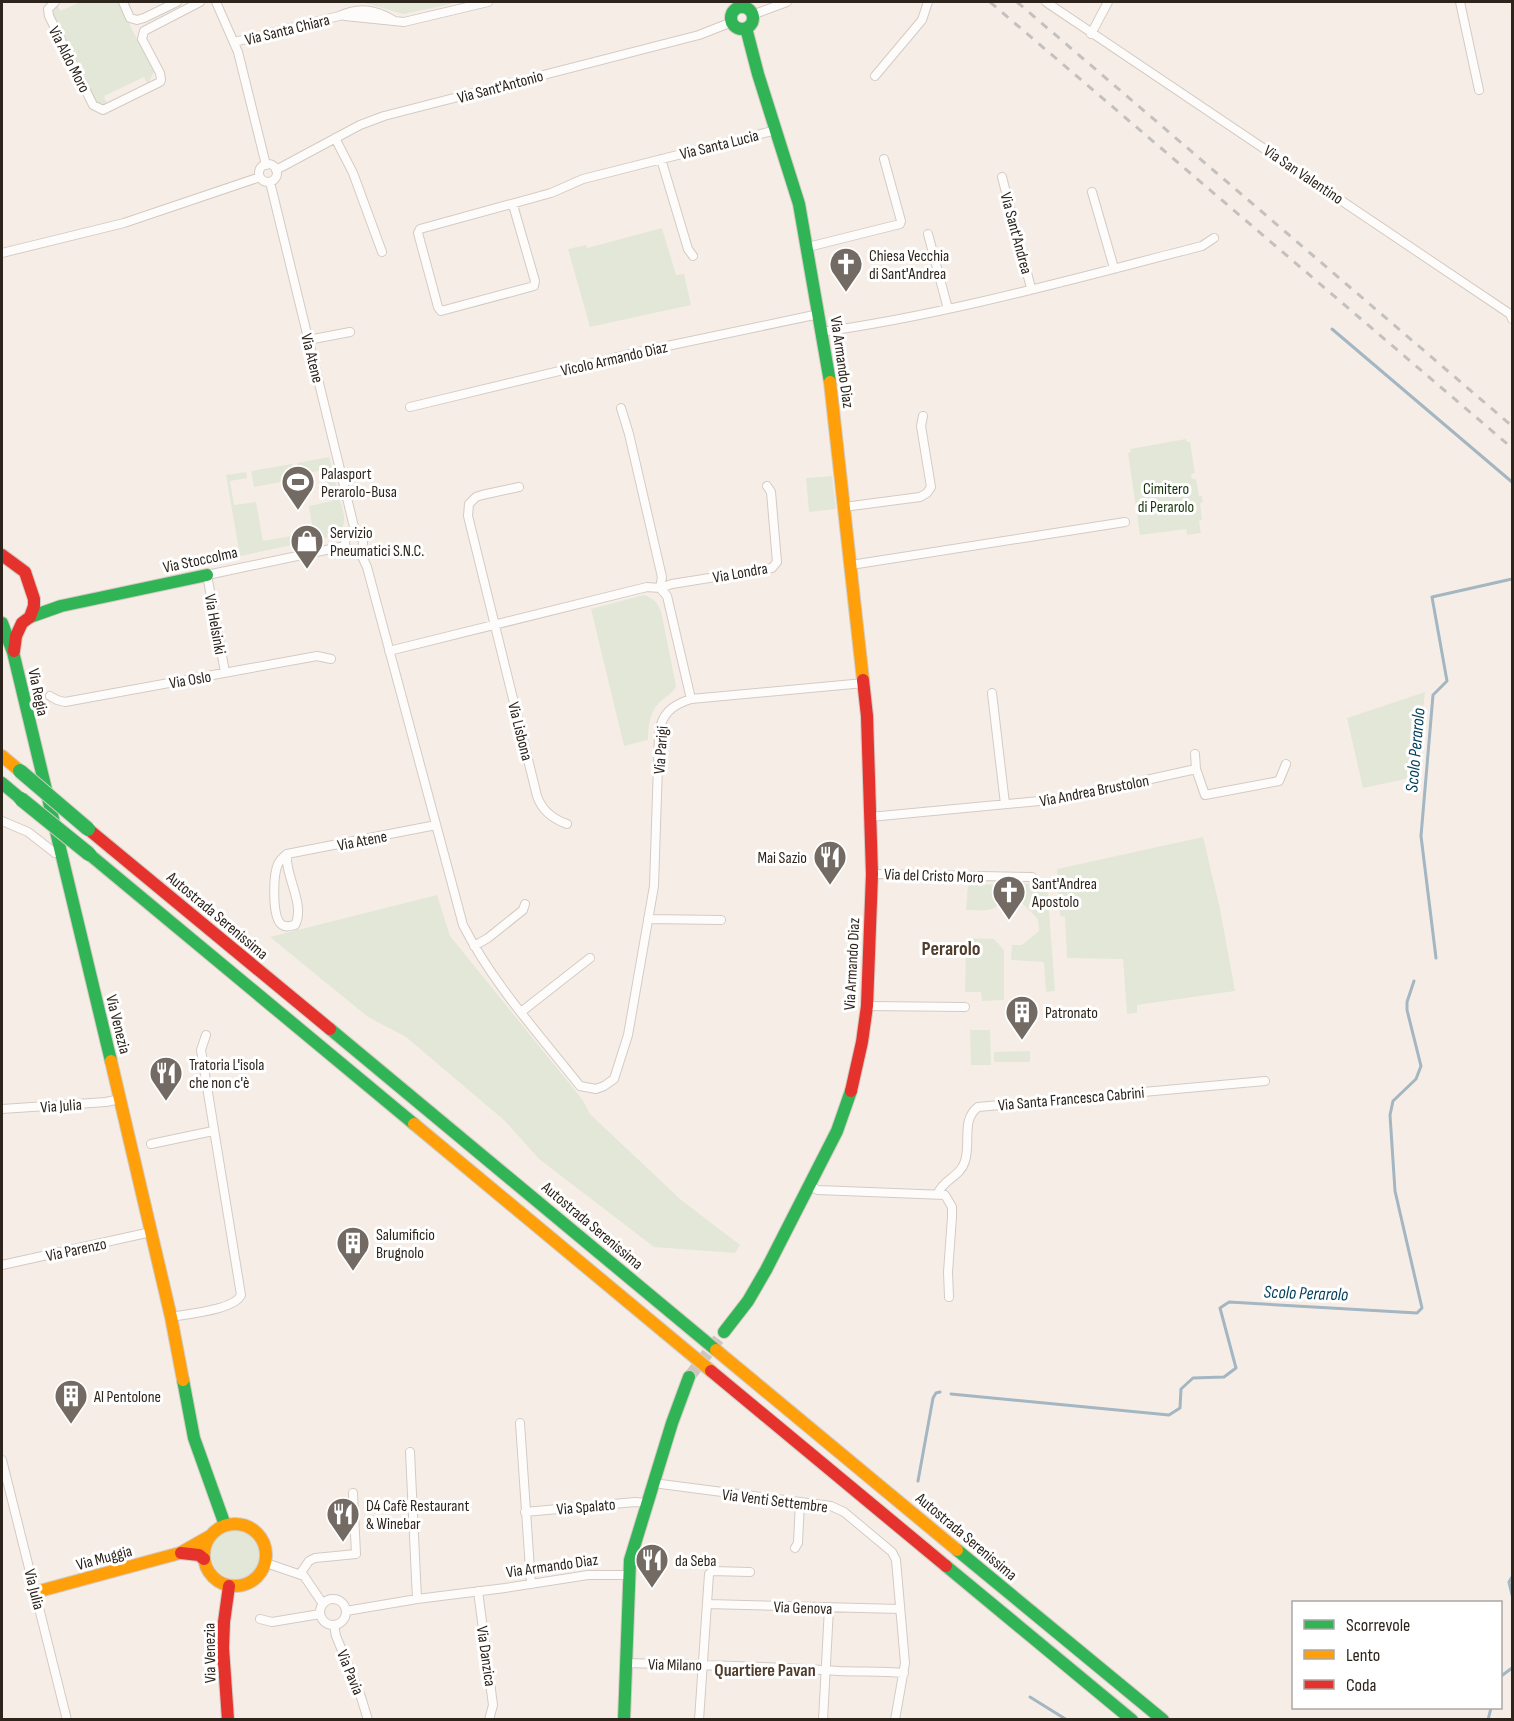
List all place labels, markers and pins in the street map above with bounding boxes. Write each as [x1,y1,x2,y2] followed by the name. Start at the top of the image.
[828,246,864,293] church icon: Chiesa Vecchia di Sant'Andrea
[869,247,949,284] place label: Chiesa Vecchia di Sant'Andrea
[280,464,316,511] sports icon: Palasport Perarolo-Busa
[321,465,397,502] place label: Palasport Perarolo-Busa
[289,523,325,570] shop icon: Servizio Pneumatici S.N.C.
[330,524,424,561] place label: Servizio Pneumatici S.N.C.
[812,839,848,886] restaurant icon: Mai Sazio
[757,849,807,868] place label: Mai Sazio
[991,874,1027,921] church icon: Sant'Andrea Apostolo
[1031,875,1097,912] place label: Sant'Andrea Apostolo
[1004,994,1040,1041] building icon: Patronato
[1045,1004,1098,1023] place label: Patronato
[148,1055,184,1102] restaurant icon: Tratoria L'isola che non c'è
[189,1056,265,1093] place label: Tratoria L'isola che non c'è
[335,1225,371,1272] building icon: Salumificio Brugnolo
[376,1226,435,1263] place label: Salumificio Brugnolo
[53,1378,89,1425] building icon: Al Pentolone
[93,1388,161,1407] place label: Al Pentolone
[325,1496,361,1543] restaurant icon: D4 Cafè Restaurant & Winebar
[366,1497,469,1534] place label: D4 Cafè Restaurant & Winebar
[634,1542,670,1589] restaurant icon: da Seba
[675,1552,716,1571] place label: da Seba

